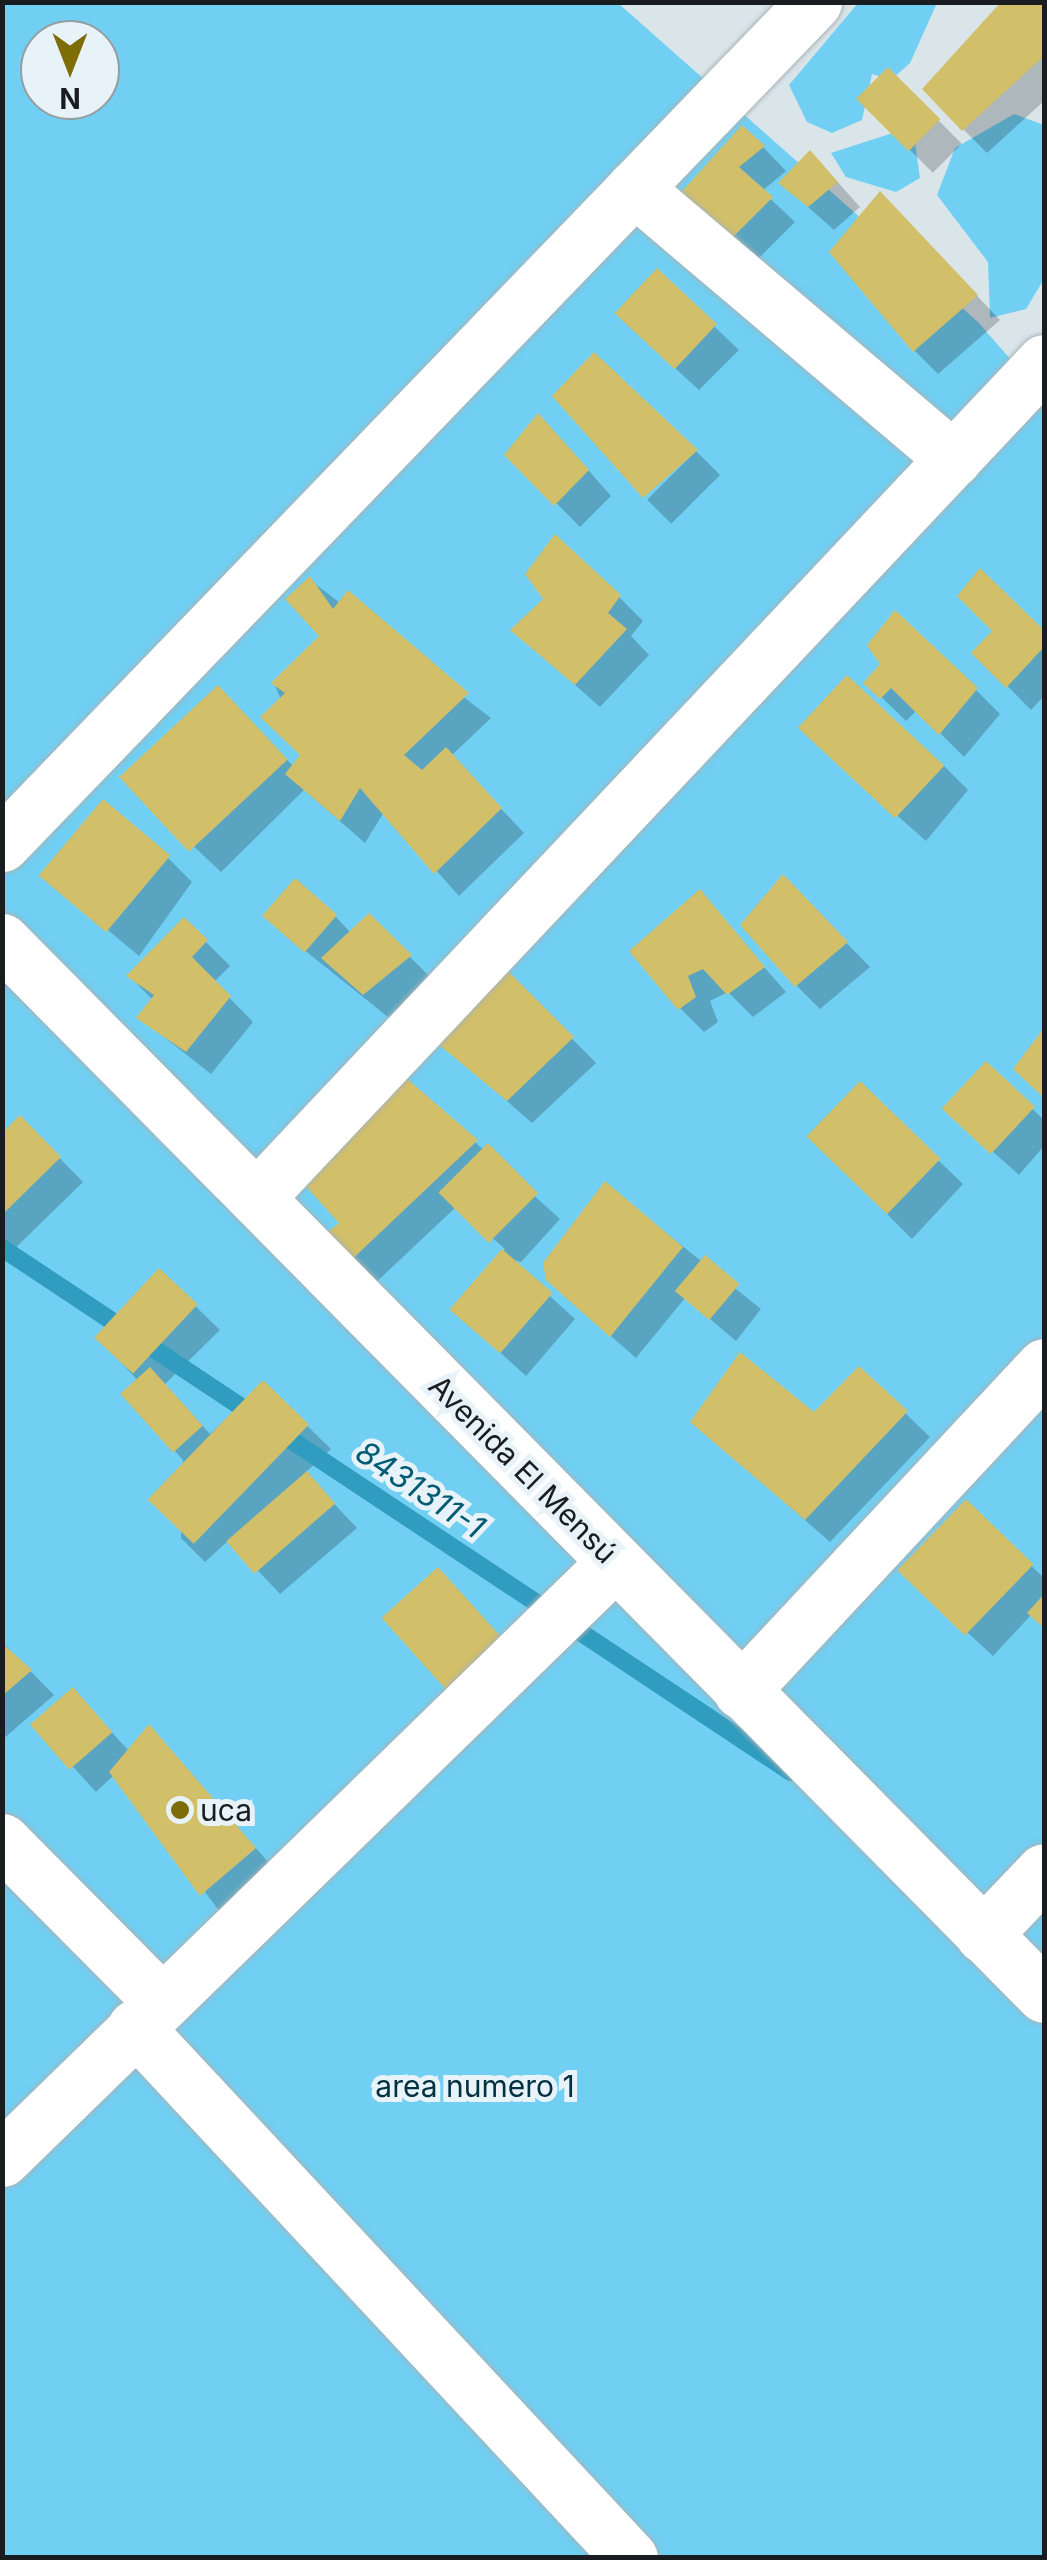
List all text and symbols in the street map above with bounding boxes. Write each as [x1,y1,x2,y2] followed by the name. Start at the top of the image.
[20,20,120,120] north arrow
[59,81,81,115] text: N
[422,1368,624,1570] street label: Avenida El Mensú
[348,1433,492,1547] water label: 8431311-1
[200,1792,252,1828] place label: uca
[169,1799,191,1821] marker: uca
[375,2068,575,2104] park label: area numero 1

